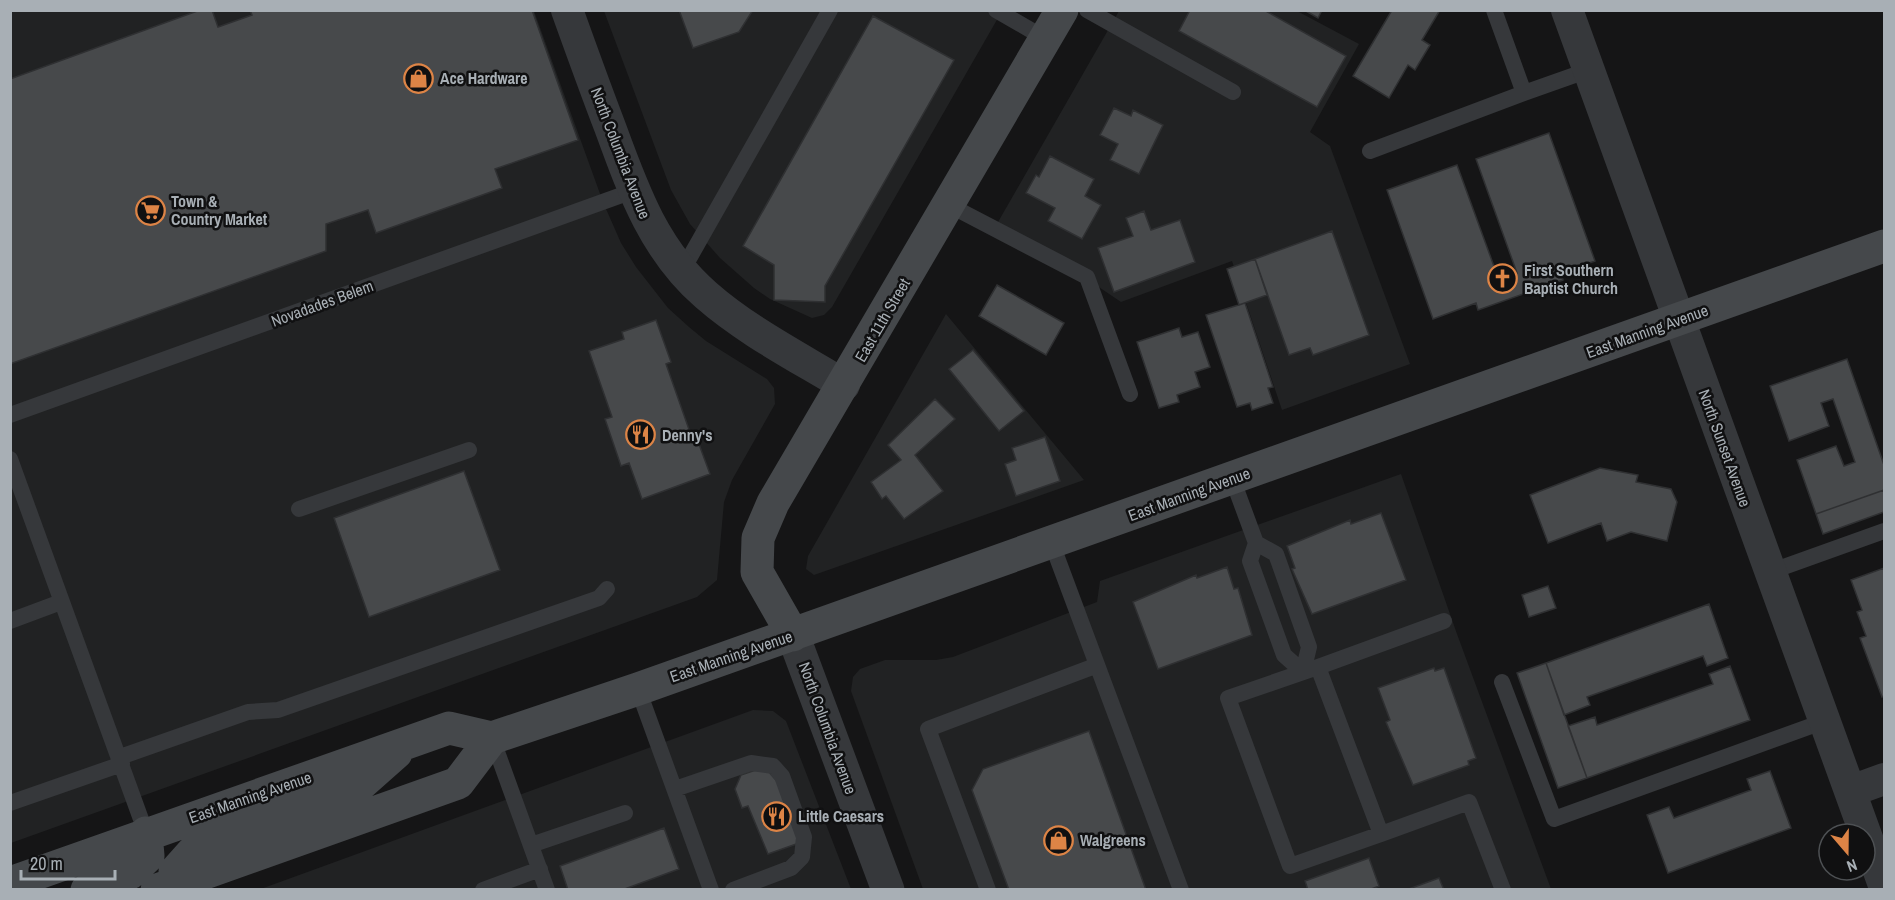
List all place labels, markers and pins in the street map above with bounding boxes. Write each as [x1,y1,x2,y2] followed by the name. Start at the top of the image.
[403,62,435,94] shop icon: Ace Hardware
[440,67,528,89] place label: Ace Hardware
[171,190,268,230] place label: Town & Country Market
[134,194,166,226] supermarket icon: Town & Country Market
[1524,259,1618,299] place label: First Southern Baptist Church
[1487,263,1519,295] church icon: First Southern Baptist Church
[625,419,657,451] restaurant icon: Denny's
[662,424,713,446] place label: Denny's
[761,800,793,832] restaurant icon: Little Caesars
[798,805,884,827] place label: Little Caesars
[1043,824,1075,856] shop icon: Walgreens
[1080,829,1146,851] place label: Walgreens

